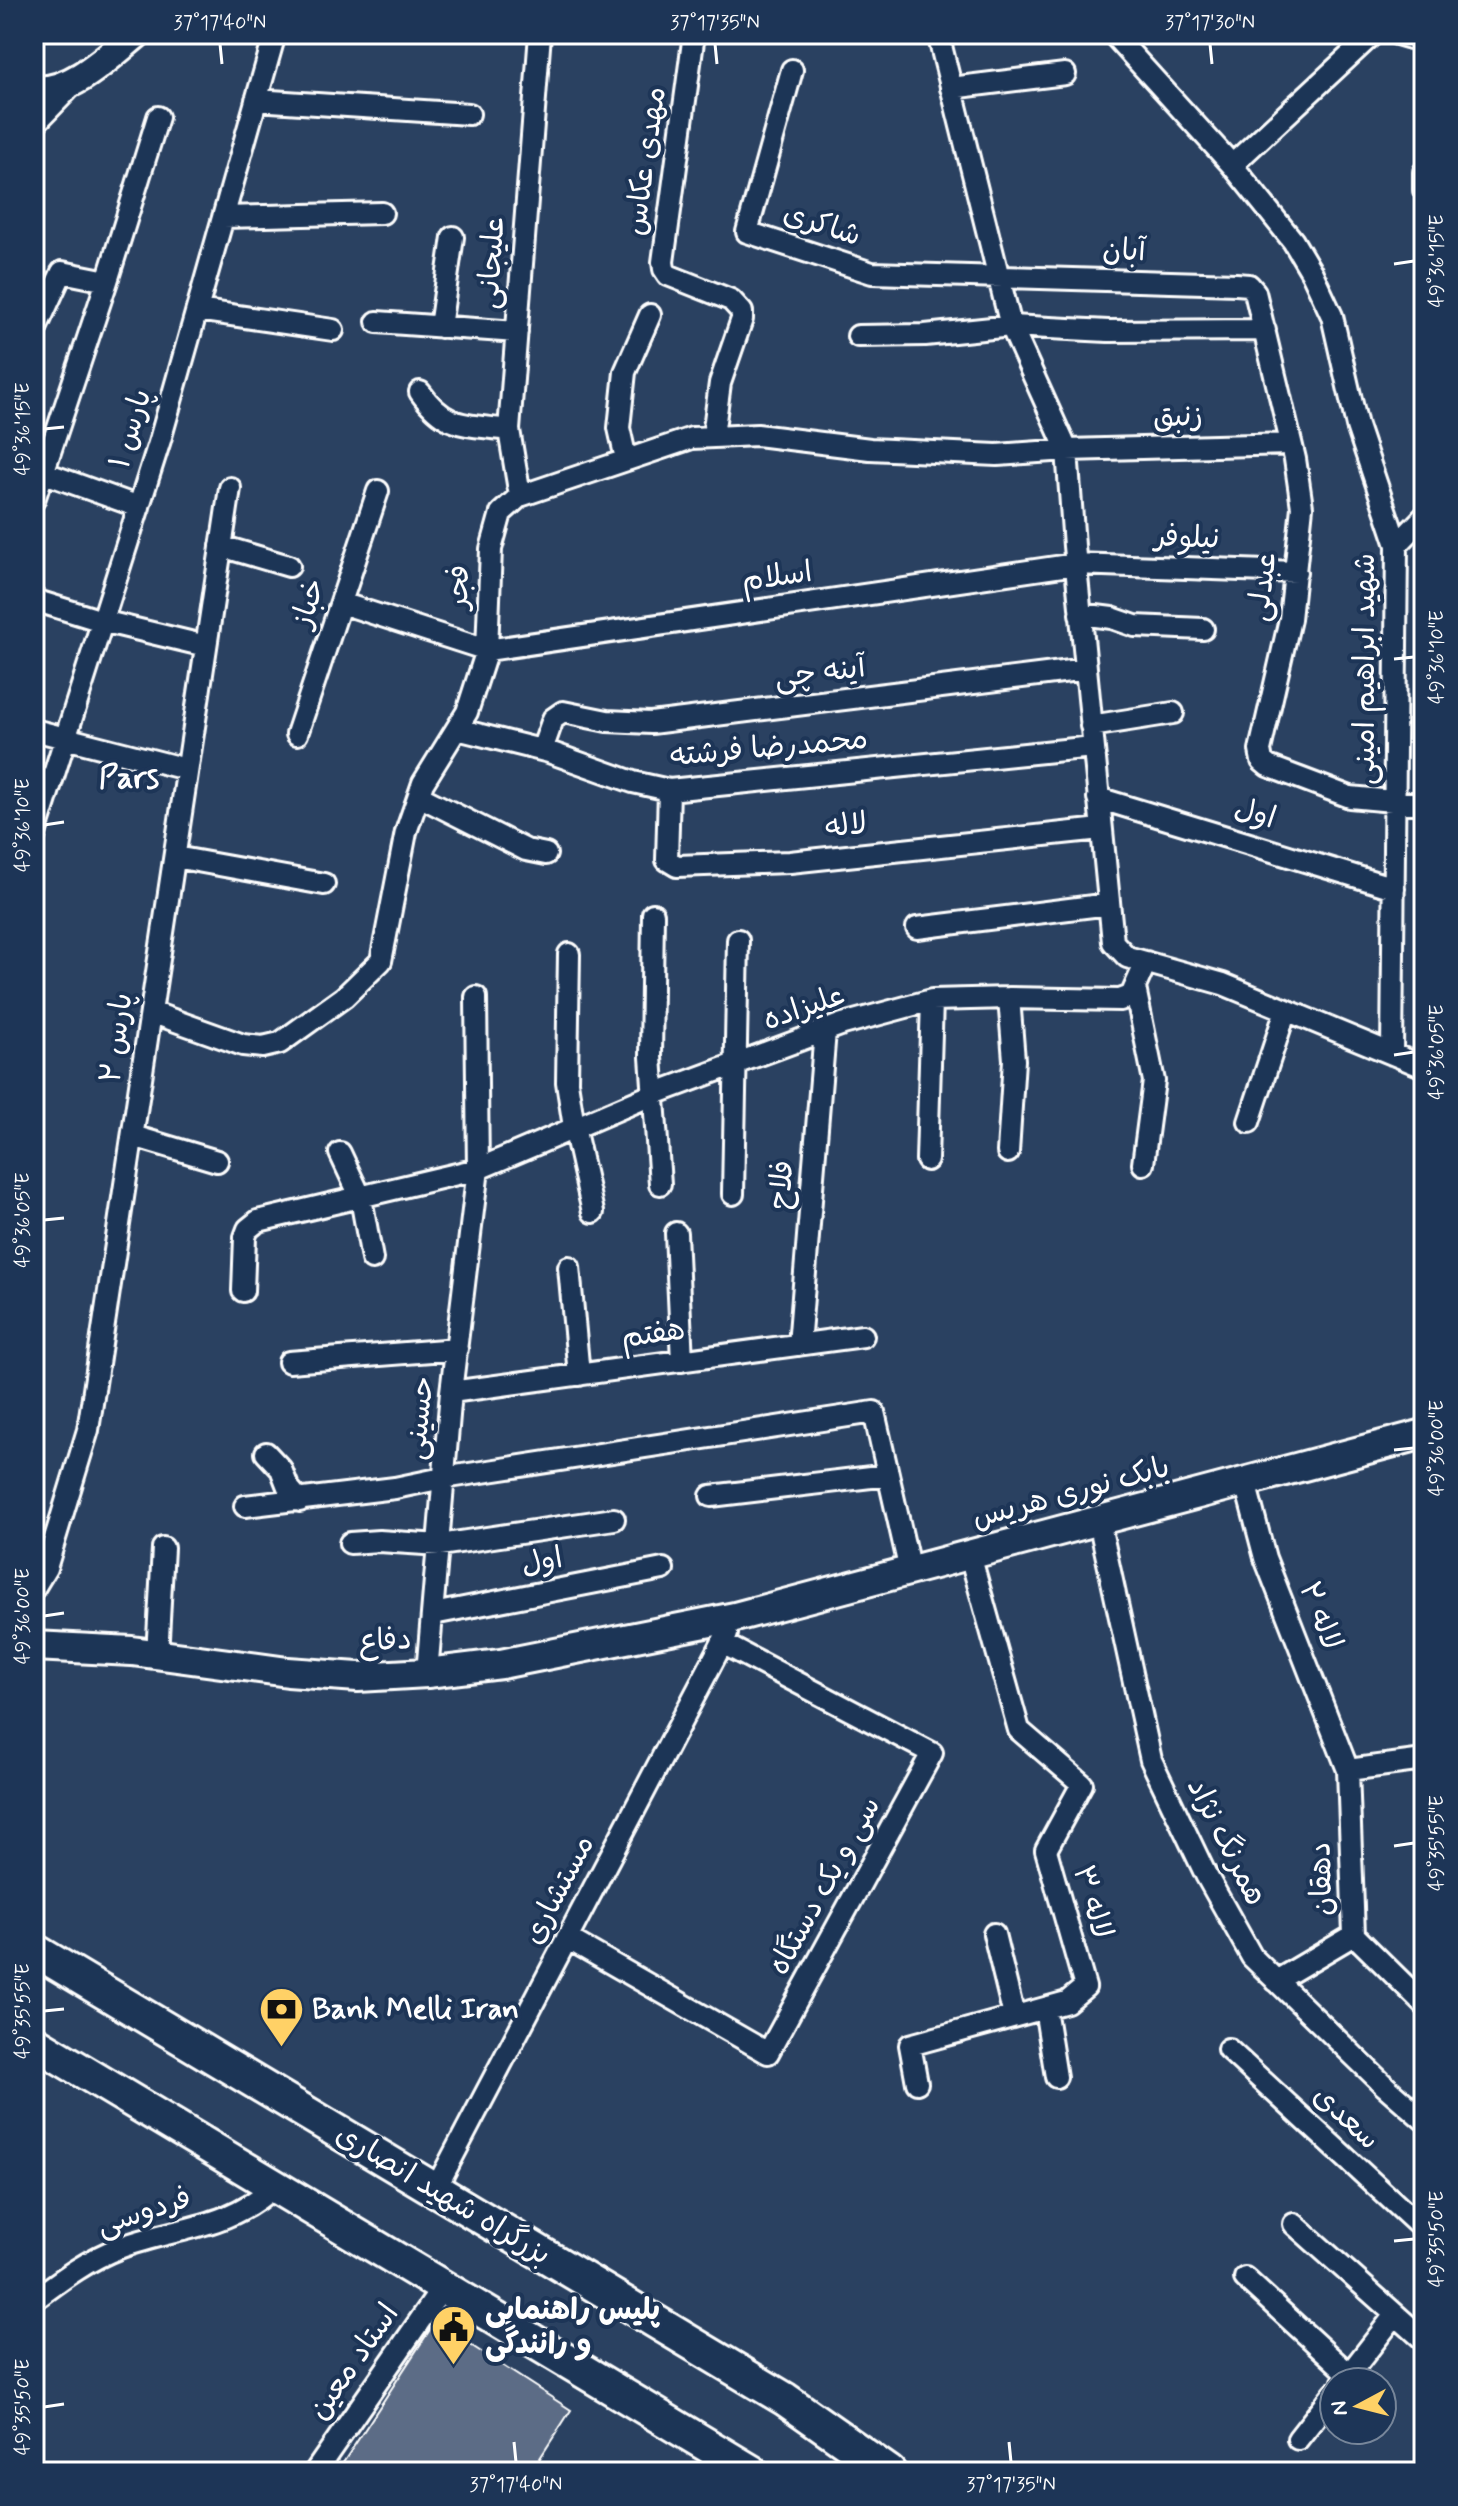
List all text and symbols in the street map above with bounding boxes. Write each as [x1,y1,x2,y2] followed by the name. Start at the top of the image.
[174,10,266,37] text: 37°17'40"N
[670,10,760,37] text: 37°17'35"N
[1165,10,1255,37] text: 37°17'30"N
[616,84,676,238] street label: مهدی عکاس
[778,194,866,256] street label: شاکری
[1424,214,1451,308] text: 49°36'15"E
[469,216,515,310] street label: علیجانی
[1102,231,1148,271] street label: آبان
[10,382,37,476] text: 49°36'15"E
[101,385,161,473] street label: پارس ۱
[1152,397,1204,437] street label: زنبق
[1151,517,1220,559] street label: نیلوفر
[1239,550,1287,624] street label: عبدلی
[739,553,815,602] street label: اسلام
[1346,553,1386,785] street label: شهید ابراهیم امینی
[439,564,479,613] street label: فجر
[282,574,335,635] street label: خباز
[1424,610,1451,704] text: 49°36'10"E
[772,648,869,698] street label: آینه چی
[668,720,870,776] street label: محمدرضا فرشته
[99,757,160,799] district label: Pars
[10,778,37,872] text: 49°36'10"E
[1230,789,1280,839] street label: اول
[823,804,869,848] street label: لاله
[758,976,850,1040] street label: علیزاده
[91,990,143,1086] street label: پارس ۲
[1424,1004,1451,1100] text: 49°36'05"E
[760,1159,804,1211] street label: فلاح
[10,1172,37,1268] text: 49°36'05"E
[618,1310,688,1359] street label: هفتم
[396,1374,444,1462] street label: حسینی
[1424,1400,1451,1496] text: 49°36'00"E
[968,1448,1174,1538] street label: بابک نوری هریس
[518,1539,566,1585] street label: اول
[10,1568,37,1664] text: 49°36'00"E
[1289,1576,1351,1656] street label: لاله ۲
[357,1620,413,1662] street label: دفاع
[1177,1772,1275,1912] street label: همرنگ نژاد
[760,1790,890,1982] street label: سی و یک دستگاه
[1424,1795,1451,1891] text: 49°35'55"E
[514,1829,604,1951] street label: مستشاری
[1301,1841,1343,1917] street label: دهقان
[1063,1861,1121,1943] street label: لاله ۳
[10,1963,37,2059] text: 49°35'55"E
[257,1985,305,2048] bank icon: Bank Melli Iran
[312,1990,519,2029] place label: Bank Melli Iran
[1304,2077,1388,2159] street label: سعدی
[328,2115,558,2275] street label: بزرگراه شهید انصاری
[92,2178,196,2246] street label: فردوسی
[1424,2191,1451,2287] text: 49°35'50"E
[485,2291,661,2364] place label: پلیس راهنمایی و رانندگی
[300,2296,408,2428] street label: استاد معین
[430,2303,478,2366] public building icon: پلیس راهنمایی و رانندگی
[10,2359,37,2455] text: 49°35'50"E
[1318,2366,1398,2446] north arrow
[1325,2399,1355,2417] text: N
[470,2472,562,2499] text: 37°17'40"N
[966,2472,1056,2499] text: 37°17'35"N

